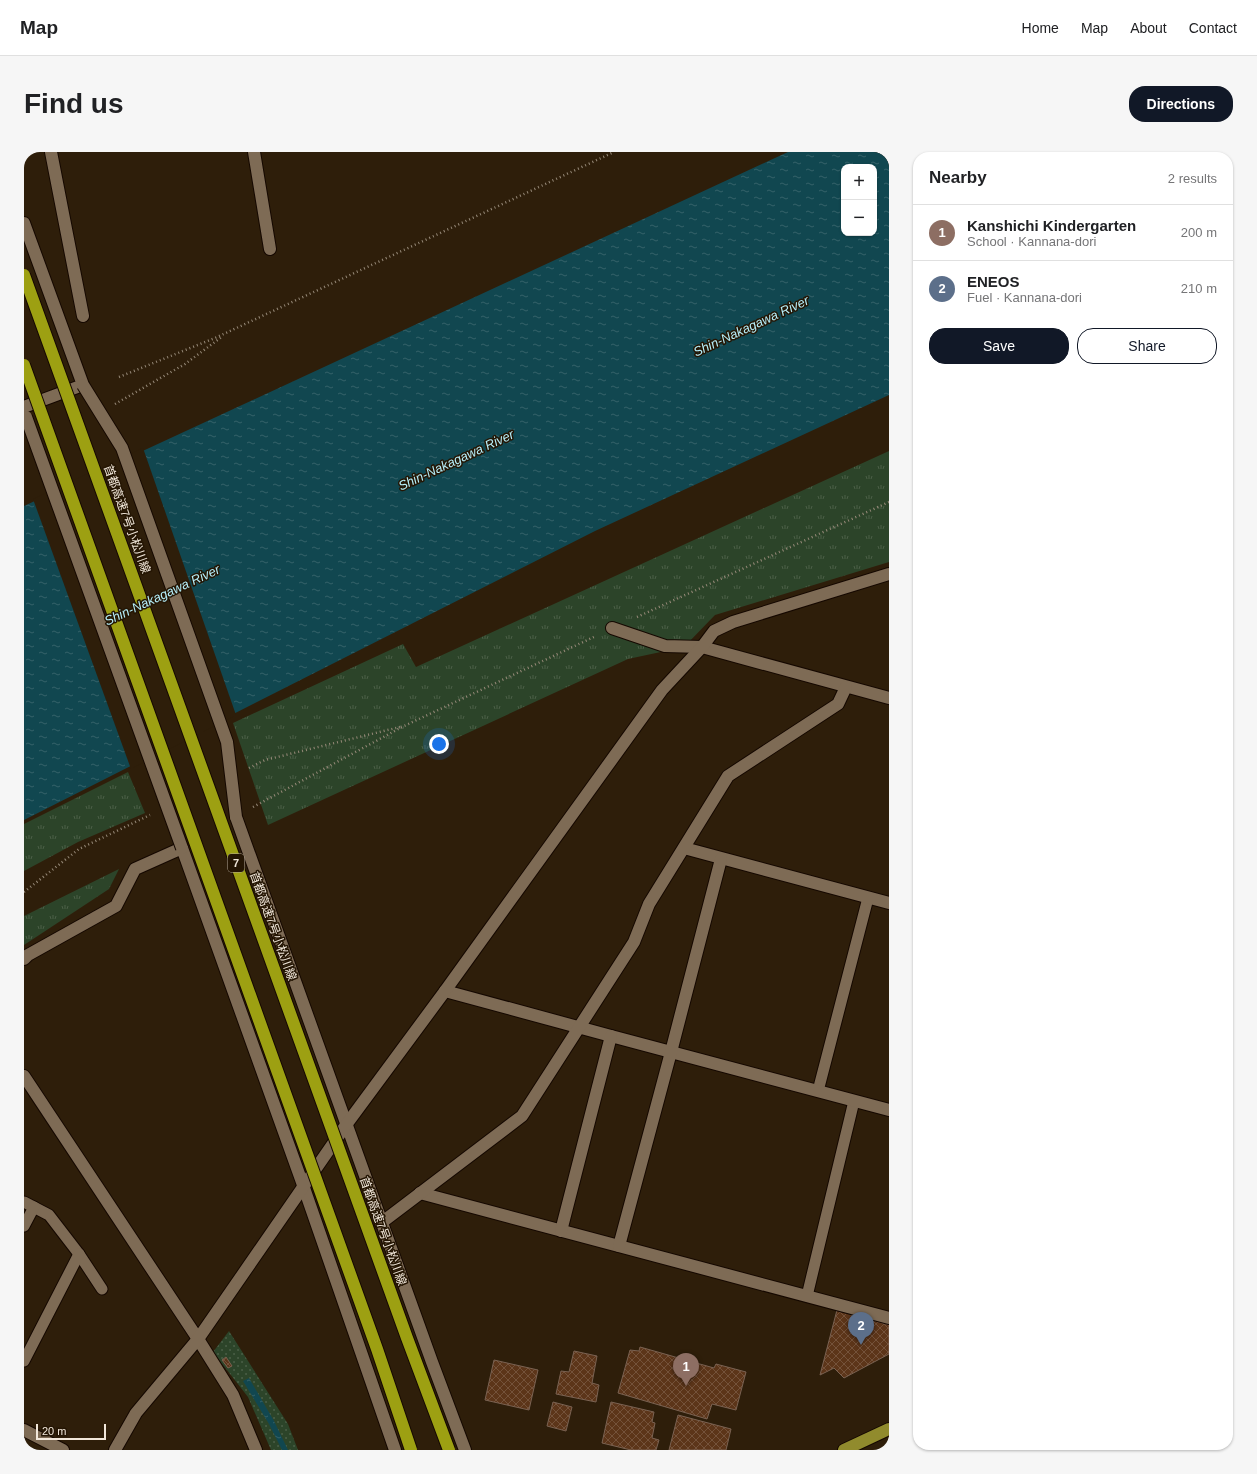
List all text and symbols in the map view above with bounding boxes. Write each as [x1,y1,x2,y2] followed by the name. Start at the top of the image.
[20,17,58,38] text: Map
[1022,20,1059,36] text: Home
[1081,20,1108,36] text: Map
[1130,20,1167,36] text: About
[1189,20,1237,36] text: Contact
[1129,86,1233,122] button: Directions
[24,88,124,119] text: Find us
[841,164,877,236] map controls
[841,164,877,200] button: +
[929,168,987,187] text: Nearby
[1168,171,1217,186] text: 2 results
[841,200,877,236] button: −
[967,217,1136,234] text: Kanshichi Kindergarten
[938,225,946,240] text: 1
[1181,225,1217,240] text: 200 m
[967,234,1096,249] text: School · Kannana-dori
[967,273,1020,290] text: ENEOS
[938,281,946,296] text: 2
[1181,281,1217,296] text: 210 m
[967,290,1082,305] text: Fuel · Kannana-dori
[691,292,812,359] water label: Shin-Nakagawa River
[929,328,1069,364] button: Save
[1077,328,1217,364] button: Share
[396,426,517,493] water label: Shin-Nakagawa River
[101,463,153,575] street label: 首都高速7号小松川線
[102,561,223,628] water label: Shin-Nakagawa River
[429,734,449,754] your location
[228,854,244,872] road number: 7
[247,870,299,982] street label: 首都高速7号小松川線
[357,1175,409,1287] street label: 首都高速7号小松川線
[848,1312,874,1345] pin: 2
[673,1353,699,1386] pin: 1
[36,1422,106,1441] scale bar
[42,1425,66,1437] text: 20 m

